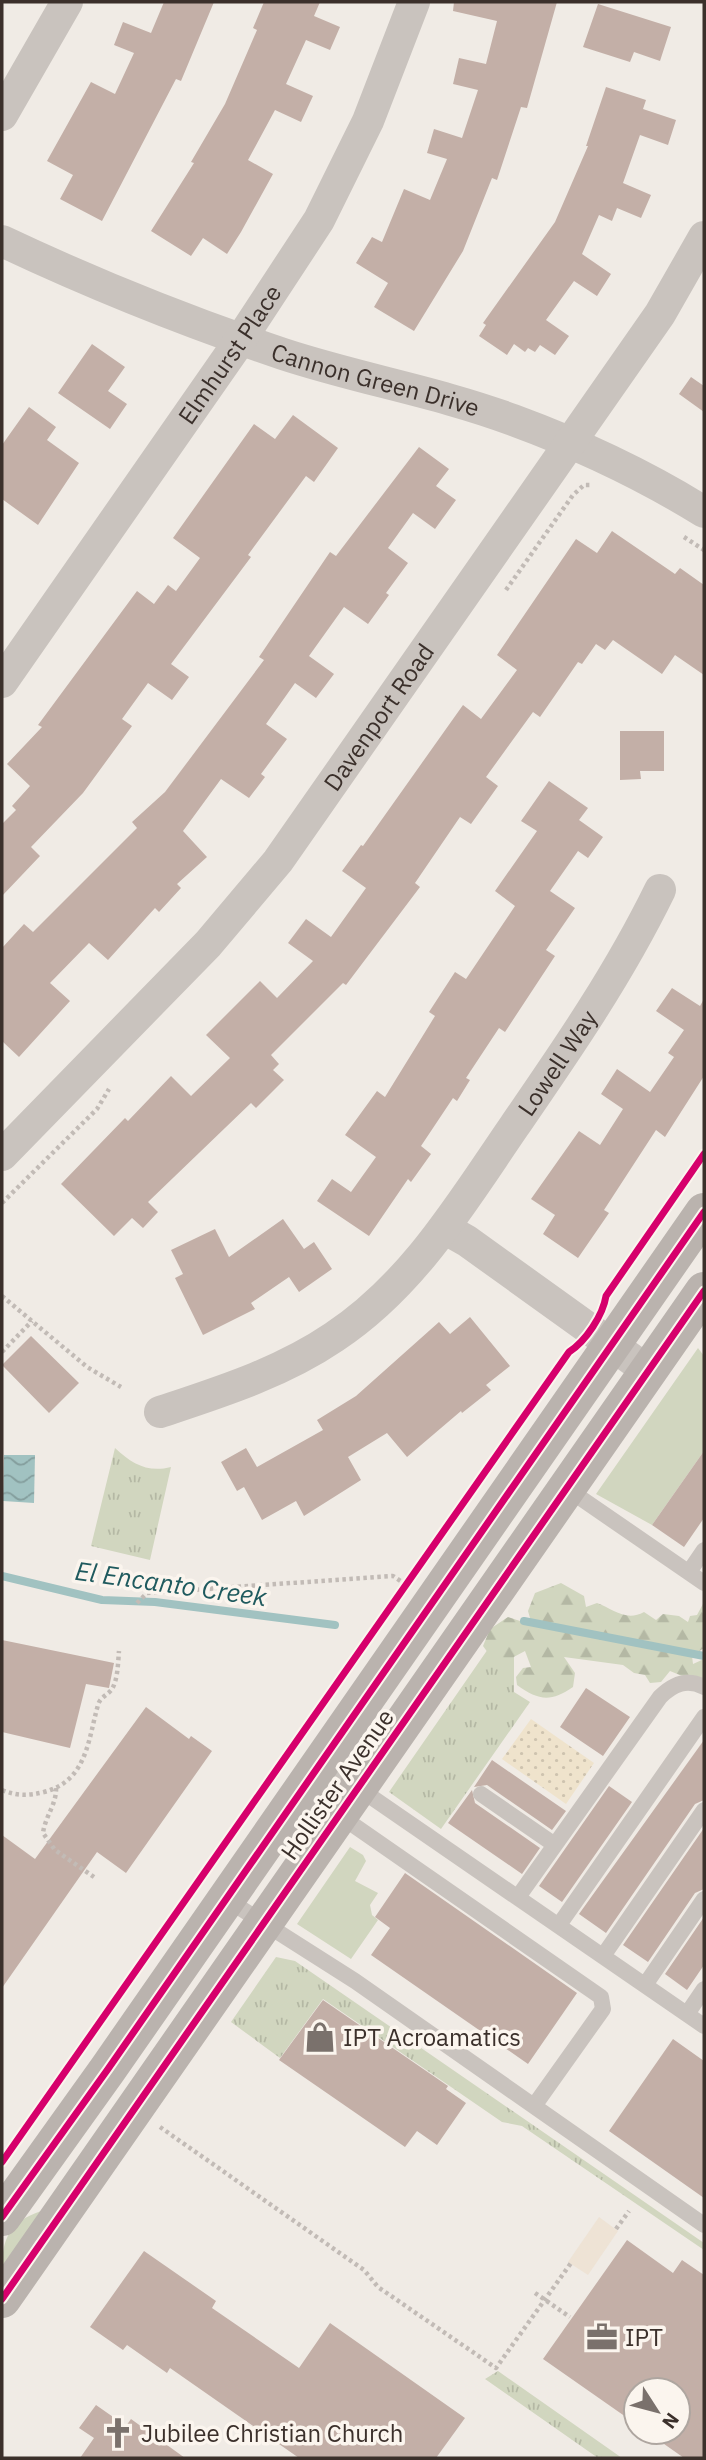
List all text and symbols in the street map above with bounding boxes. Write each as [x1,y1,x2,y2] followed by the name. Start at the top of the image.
[171,278,288,430] street label: Elmhurst Place
[267,335,484,424] street label: Cannon Green Drive
[316,637,441,797] street label: Davenport Road
[510,1004,604,1122] street label: Lowell Way
[73,1553,269,1613] water label: El Encanto Creek
[273,1702,401,1866] street label: Hollister Avenue
[303,2020,337,2054] shop icon: IPT Acroamatics
[343,2021,521,2053] place label: IPT Acroamatics
[585,2320,619,2354] office icon: IPT
[625,2321,663,2353] place label: IPT
[622,2376,692,2446] north arrow
[657,2408,685,2434] text: N
[101,2416,135,2450] church icon: Jubilee Christian Church
[141,2417,403,2449] place label: Jubilee Christian Church

